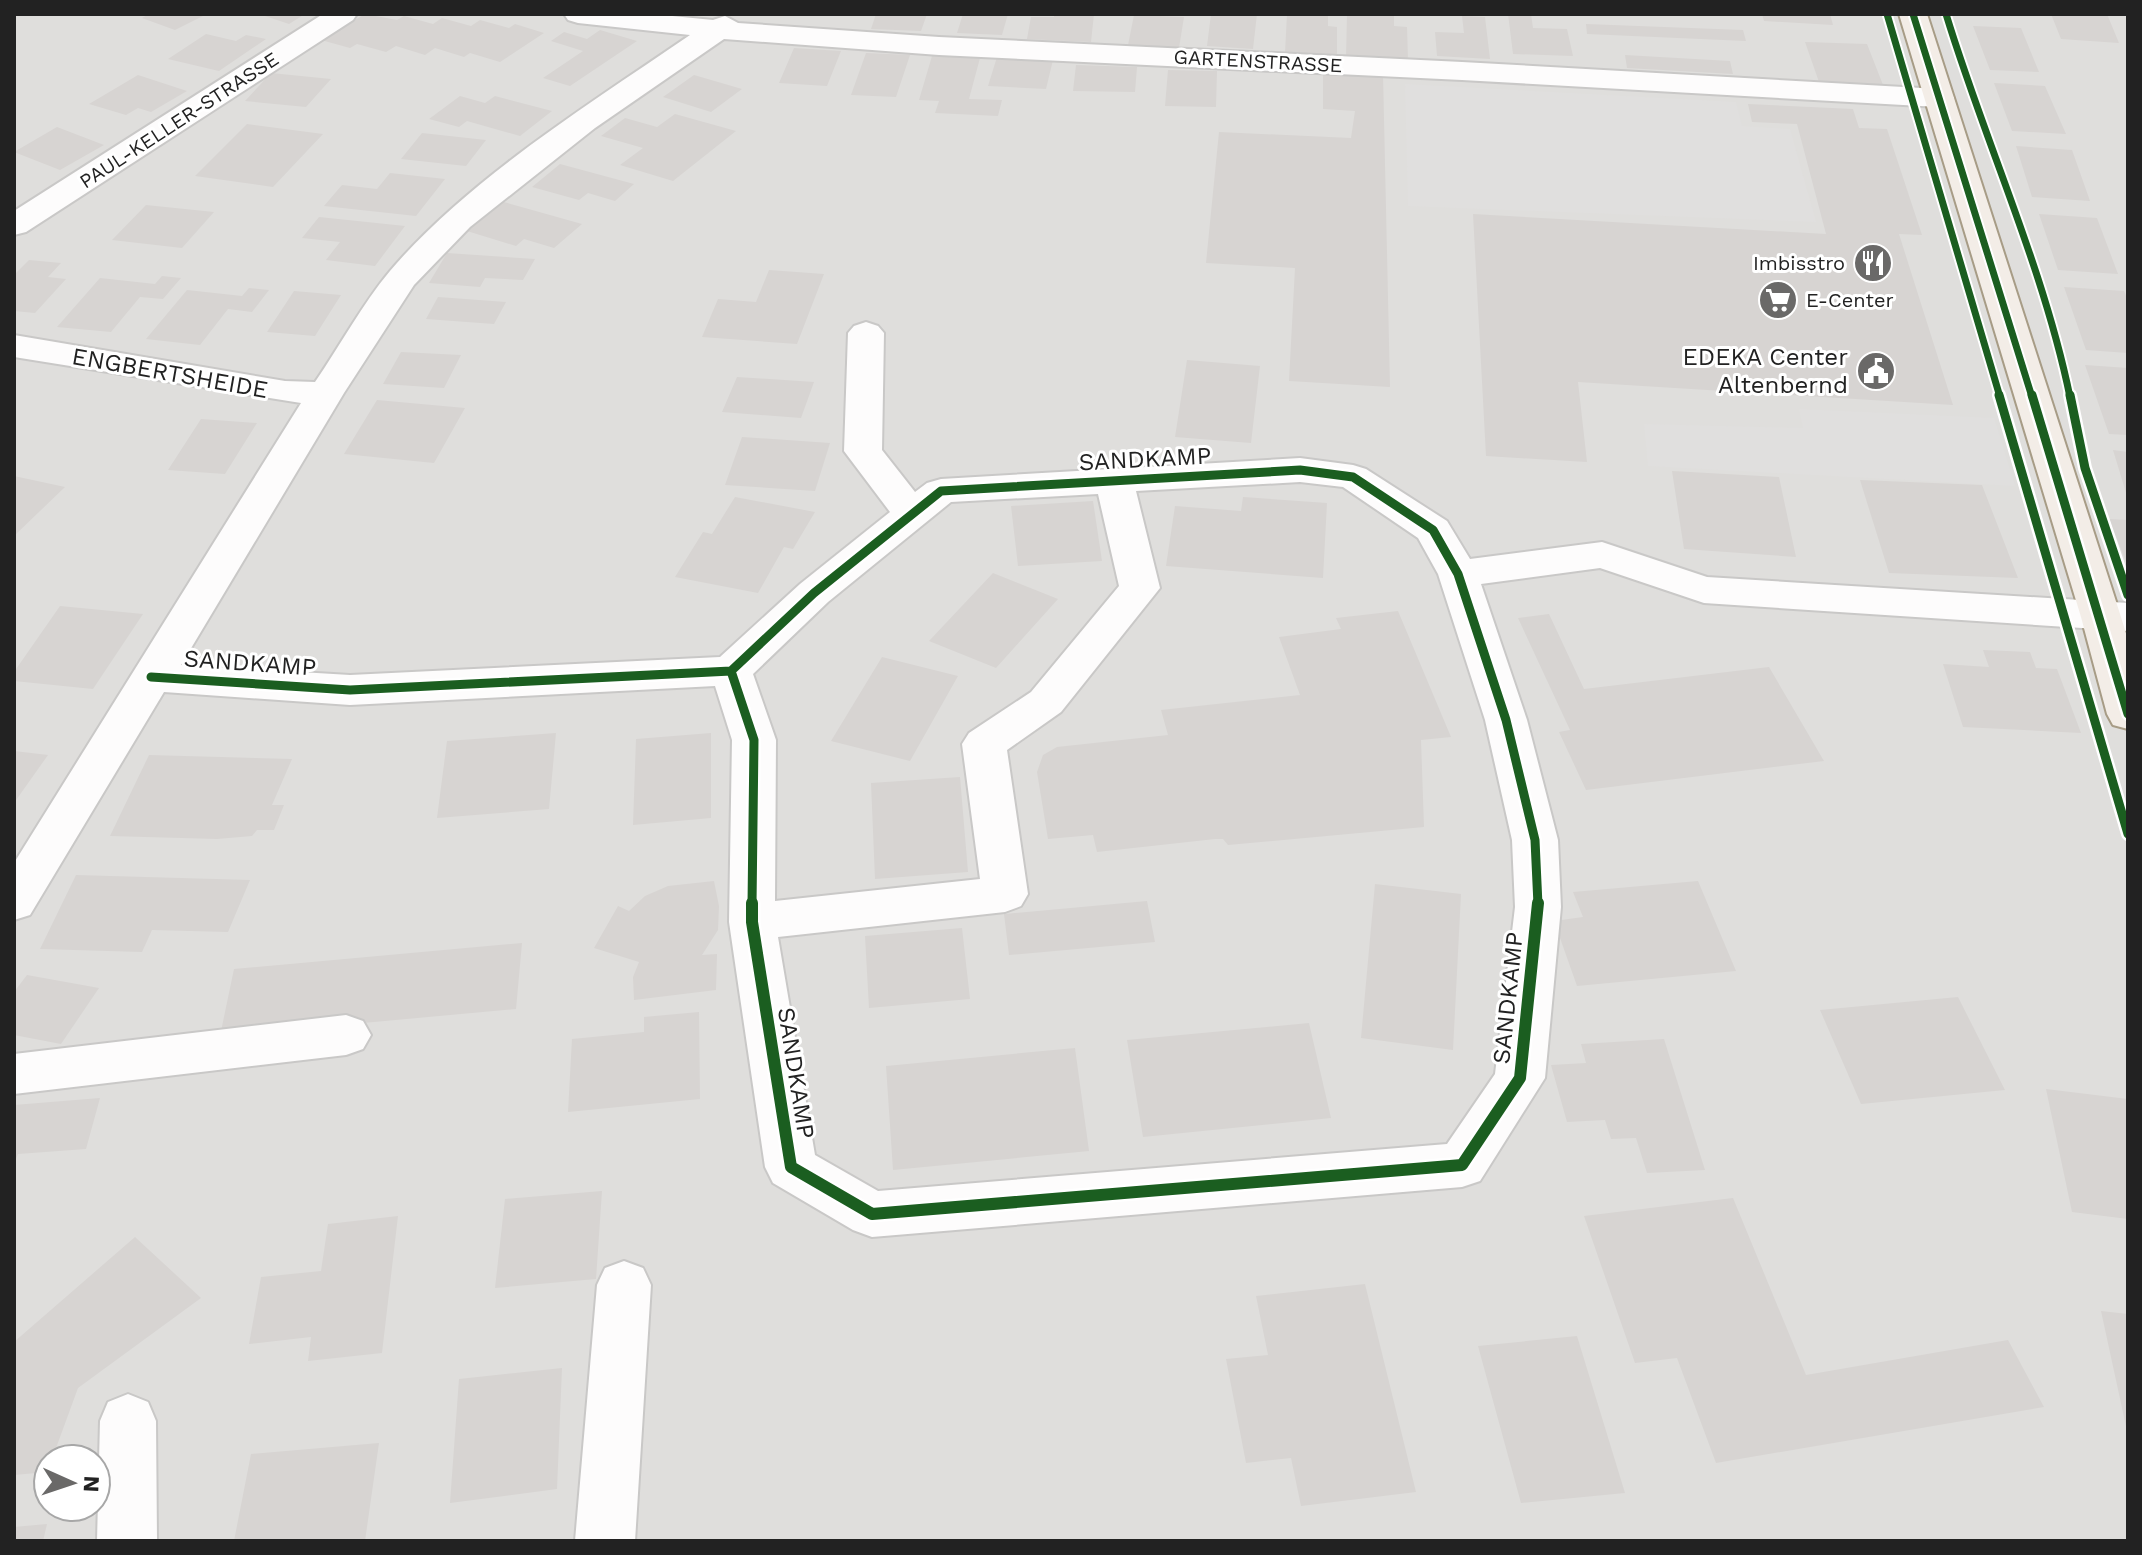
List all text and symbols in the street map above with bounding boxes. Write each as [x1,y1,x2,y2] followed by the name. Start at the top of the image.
[1173,45,1343,77] street label: GARTENSTRASSE
[75,47,283,193] street label: PAUL-KELLER-STRASSE
[1852,242,1894,284] restaurant icon: Imbisstro
[1753,251,1845,275] place label: Imbisstro
[1757,279,1799,321] supermarket icon: E-Center
[1806,288,1894,312] place label: E-Center
[70,342,270,404] street label: ENGBERTSHEIDE
[1683,343,1848,399] place label: EDEKA Center Altenbernd
[1855,350,1897,392] public building icon: EDEKA Center Altenbernd
[1078,442,1212,476] street label: SANDKAMP
[183,644,317,682] street label: SANDKAMP
[1487,931,1529,1065] street label: SANDKAMP
[772,1005,820,1141] street label: SANDKAMP
[32,1443,112,1523] north arrow
[79,1475,104,1493] text: N

